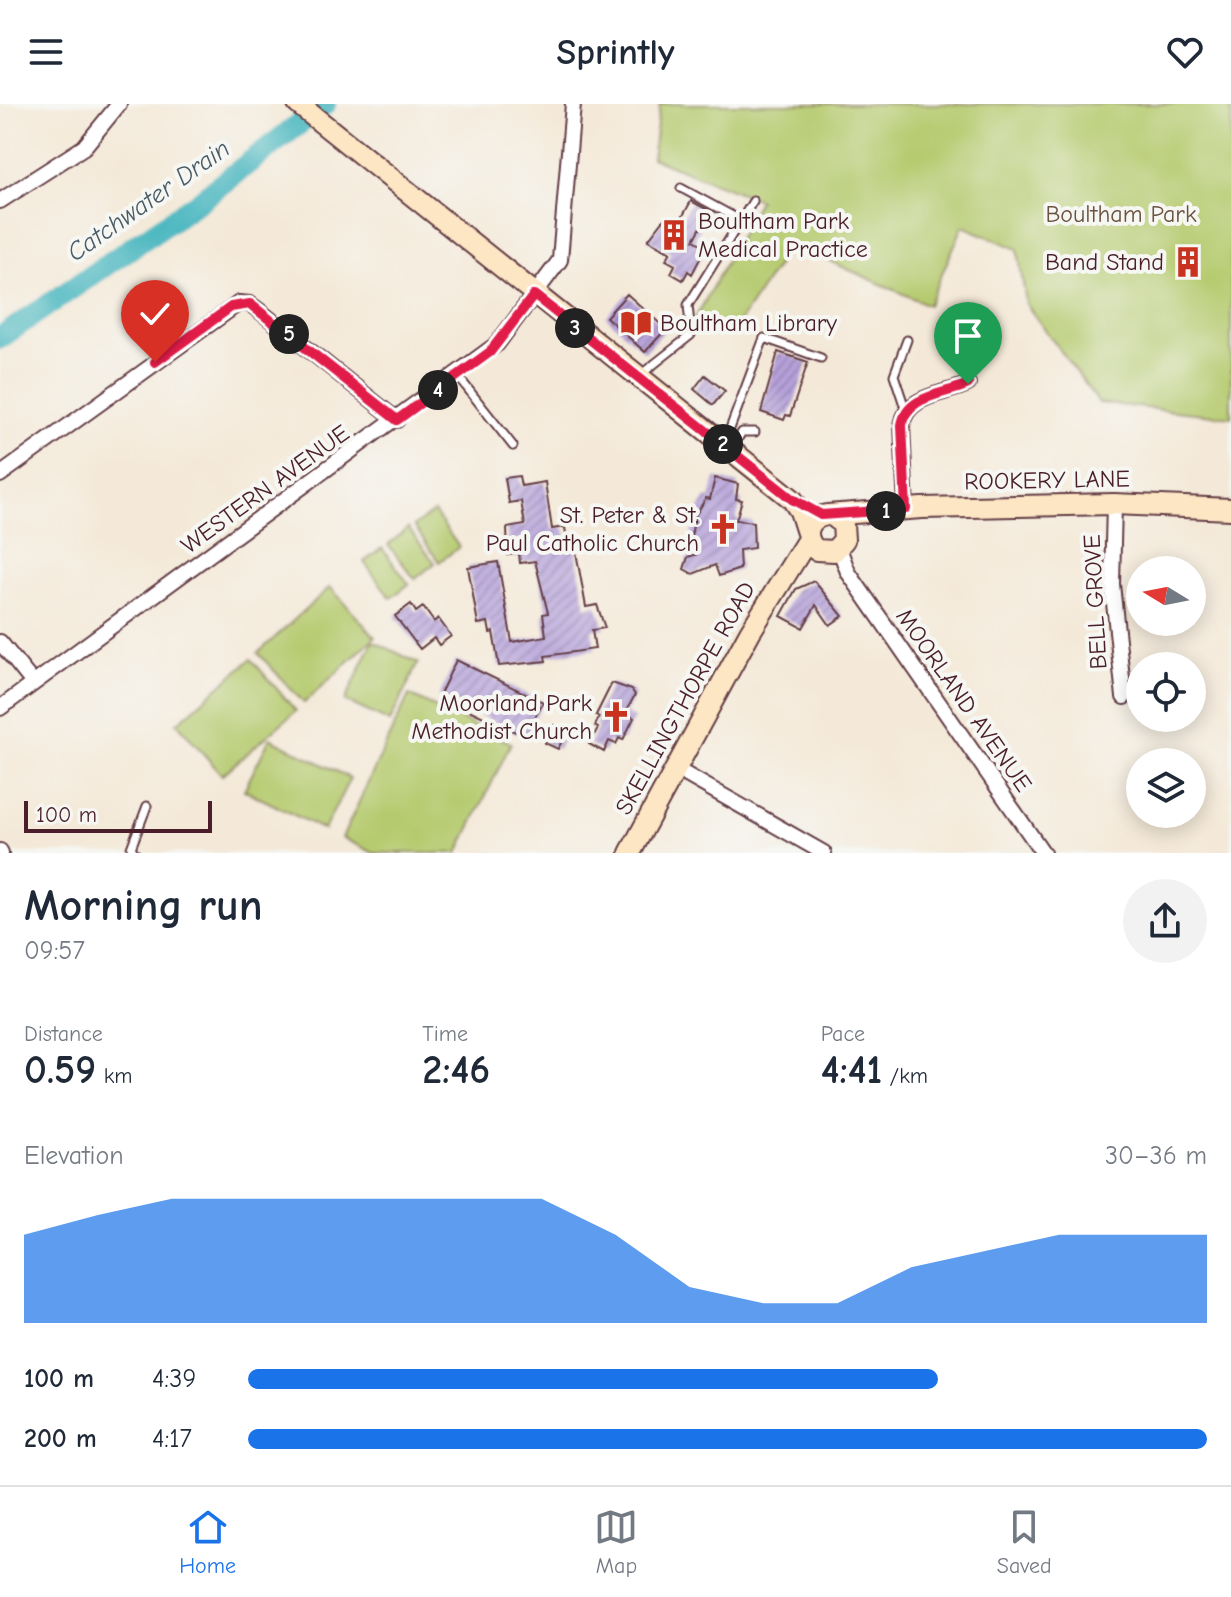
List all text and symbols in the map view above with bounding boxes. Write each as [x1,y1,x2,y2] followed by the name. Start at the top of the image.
[24,30,68,74] icon: menu
[1163,30,1207,74] icon: heart
[556,32,675,73] text: Sprintly
[61,134,236,268] water label: Catchwater Drain
[1045,200,1197,228] park label: Boultham Park
[698,207,868,263] place label: Boultham Park Medical Practice
[657,218,691,252] building icon: Boultham Park Medical Practice
[1171,245,1205,279] building icon: Band Stand
[1045,248,1164,276] place label: Band Stand
[121,280,189,362] pin
[133,292,177,336] icon: check
[934,302,1002,384] pin
[619,306,653,340] library icon: Boultham Library
[555,308,595,348] pin: 3
[660,309,837,337] place label: Boultham Library
[269,314,309,354] pin: 5
[946,314,990,358] icon: arrive
[570,315,580,341] text: 3
[283,321,295,347] text: 5
[418,370,458,410] pin: 4
[433,377,443,403] text: 4
[176,419,354,559] street label: WESTERN AVENUE
[703,424,743,464] pin: 2
[718,431,728,457] text: 2
[964,465,1130,495] street label: ROOKERY LANE
[866,491,906,531] pin: 1
[882,498,890,524] text: 1
[486,501,699,557] place label: St. Peter & St. Paul Catholic Church
[706,512,740,546] church icon: St. Peter & St. Paul Catholic Church
[1077,534,1113,670] street label: BELL GROVE
[1126,556,1206,636] north arrow
[1126,556,1206,828] map controls
[609,577,761,819] street label: SKELLINGTHORPE ROAD
[890,603,1038,797] street label: MOORLAND AVENUE
[1126,652,1206,732] button: locate
[411,689,592,745] place label: Moorland Park Methodist Church
[599,700,633,734] church icon: Moorland Park Methodist Church
[1126,748,1206,828] button: layers
[24,797,212,833] scale bar
[36,802,97,828] text: 100 m
[1123,879,1207,963] button: share
[24,880,263,931] text: Morning run
[24,936,85,966] text: 09:57
[24,1021,103,1047] text: Distance
[422,1021,468,1047] text: Time
[821,1021,865,1047] text: Pace
[24,1047,96,1093] text: 0.59
[422,1047,490,1093] text: 2:46
[821,1047,882,1093] text: 4:41
[96,1063,132,1089] text: km
[882,1063,928,1089] text: /km
[24,1141,124,1171] text: Elevation
[1105,1141,1207,1171] text: 30–36 m
[24,1364,94,1394] text: 100 m
[152,1364,196,1394] text: 4:39
[24,1424,97,1454] text: 200 m
[152,1424,192,1454] text: 4:17
[179,1505,236,1579] tab: Home
[594,1505,638,1579] tab: Map
[997,1505,1052,1579] tab: Saved

